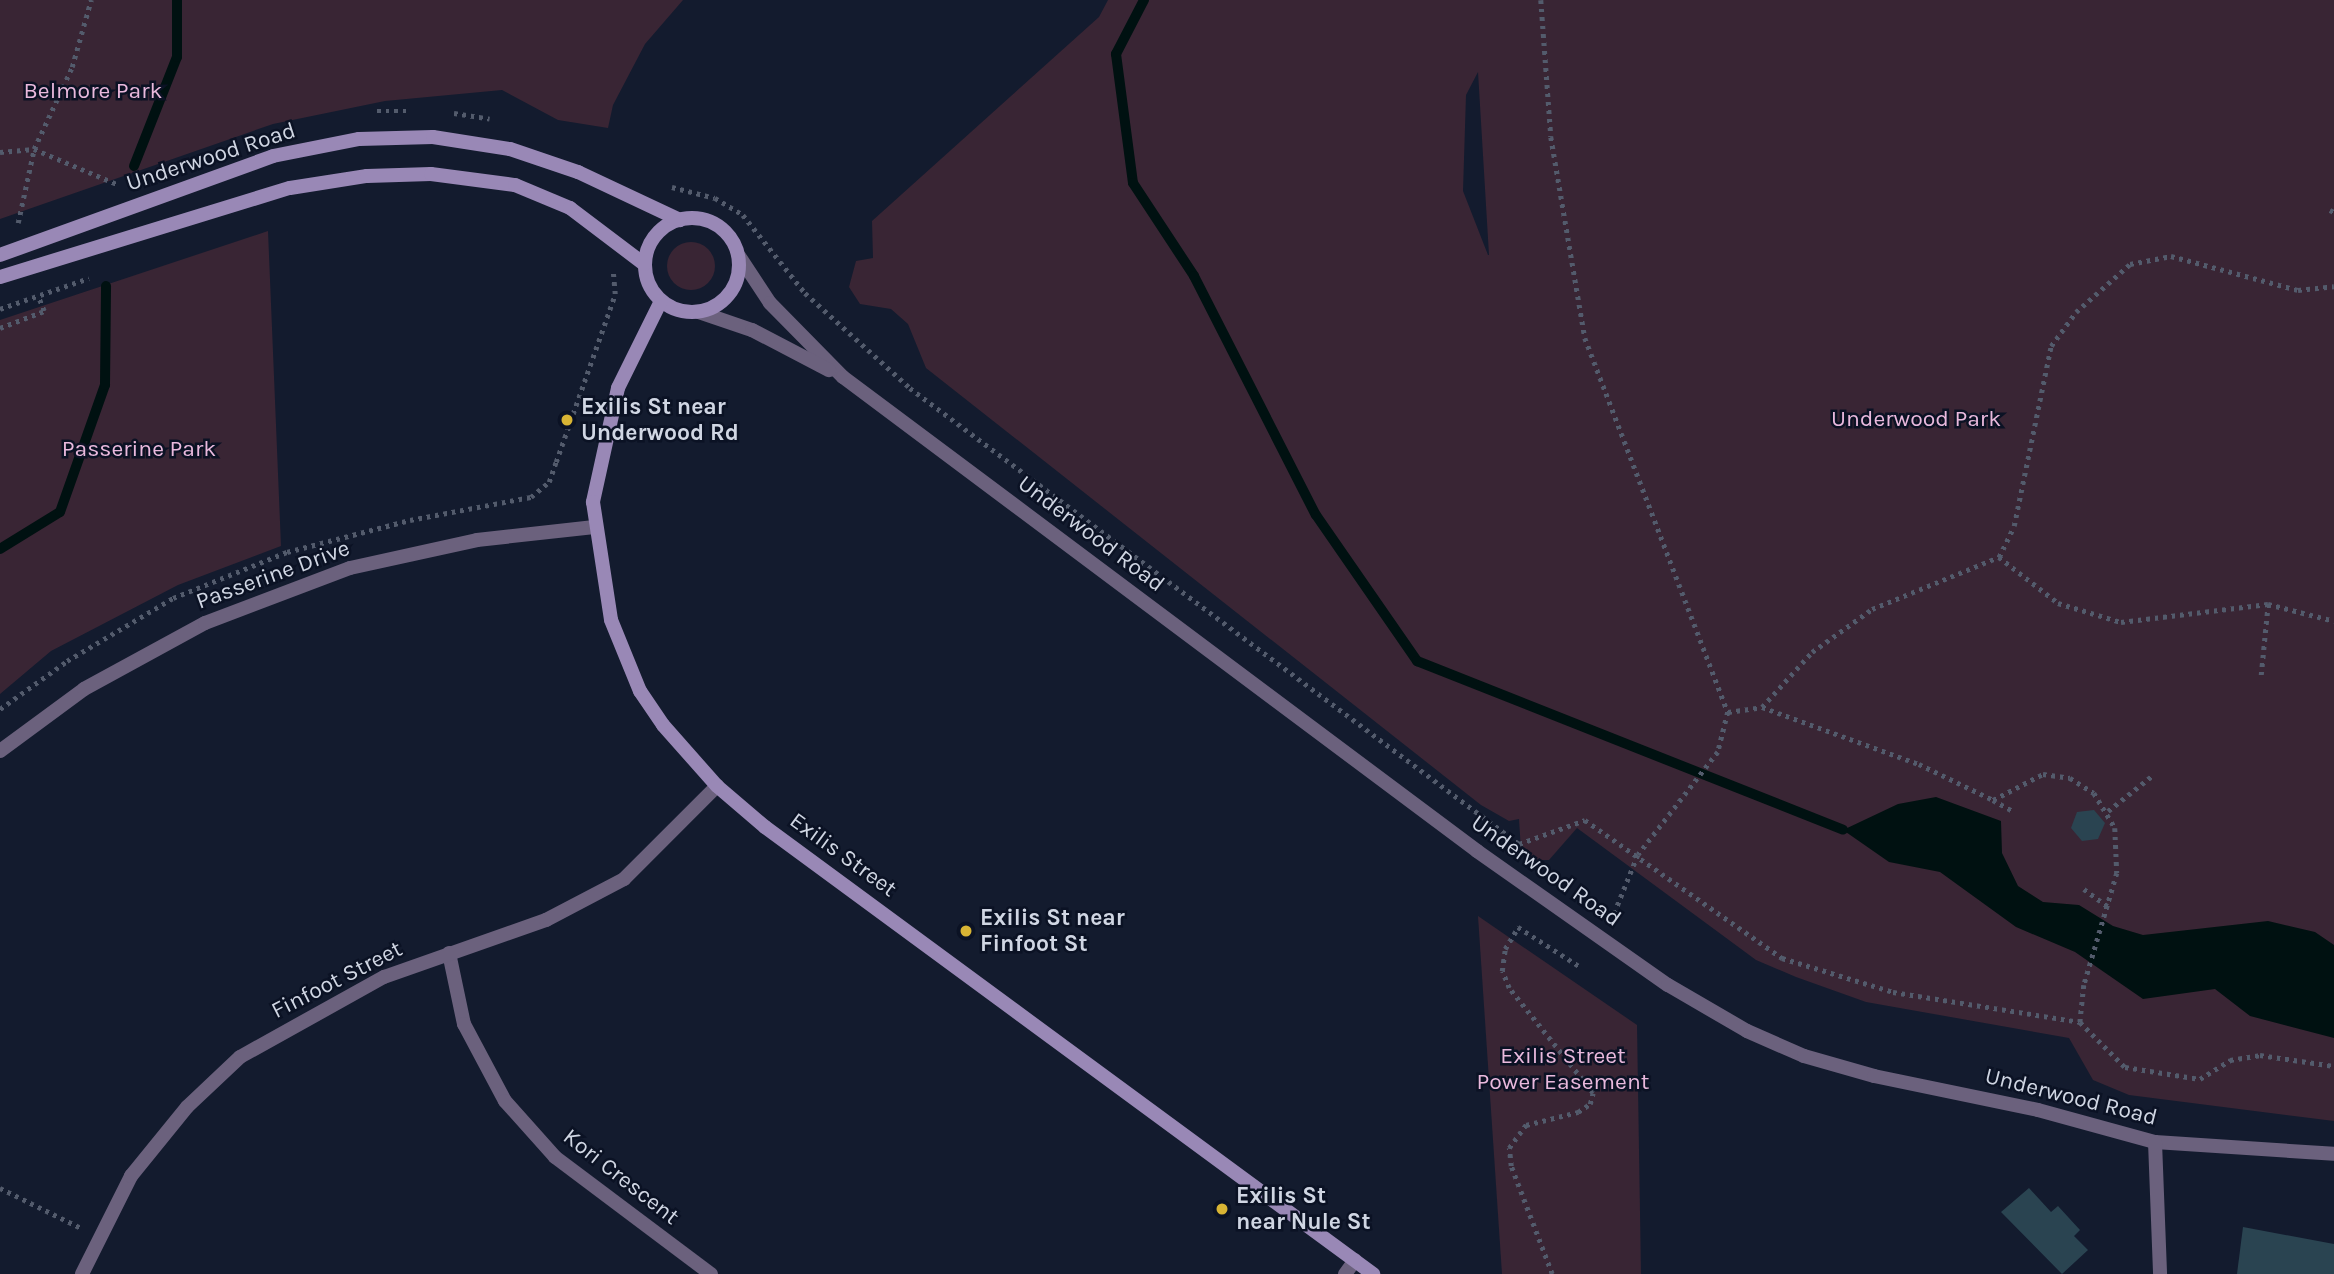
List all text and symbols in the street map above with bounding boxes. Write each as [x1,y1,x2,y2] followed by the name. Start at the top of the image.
[24,77,162,105] park label: Belmore Park
[123,117,299,197] street label: Underwood Road
[581,393,739,447] place label: Exilis St near Underwood Rd
[1831,405,2001,433] park label: Underwood Park
[559,412,575,428] marker: Exilis St near Underwood Rd
[62,435,216,463] park label: Passerine Park
[1012,470,1170,598] street label: Underwood Road
[192,534,354,616] street label: Passerine Drive
[784,807,902,903] street label: Exilis Street
[1466,809,1626,933] street label: Underwood Road
[980,904,1125,958] place label: Exilis St near Finfoot St
[958,923,974,939] marker: Exilis St near Finfoot St
[267,935,407,1025] street label: Finfoot Street
[1477,1042,1649,1096] park label: Exilis Street Power Easement
[1982,1062,2160,1132] street label: Underwood Road
[557,1123,685,1231] street label: Kori Crescent
[1236,1182,1370,1236] place label: Exilis St near Nule St
[1214,1201,1230,1217] marker: Exilis St near Nule St

